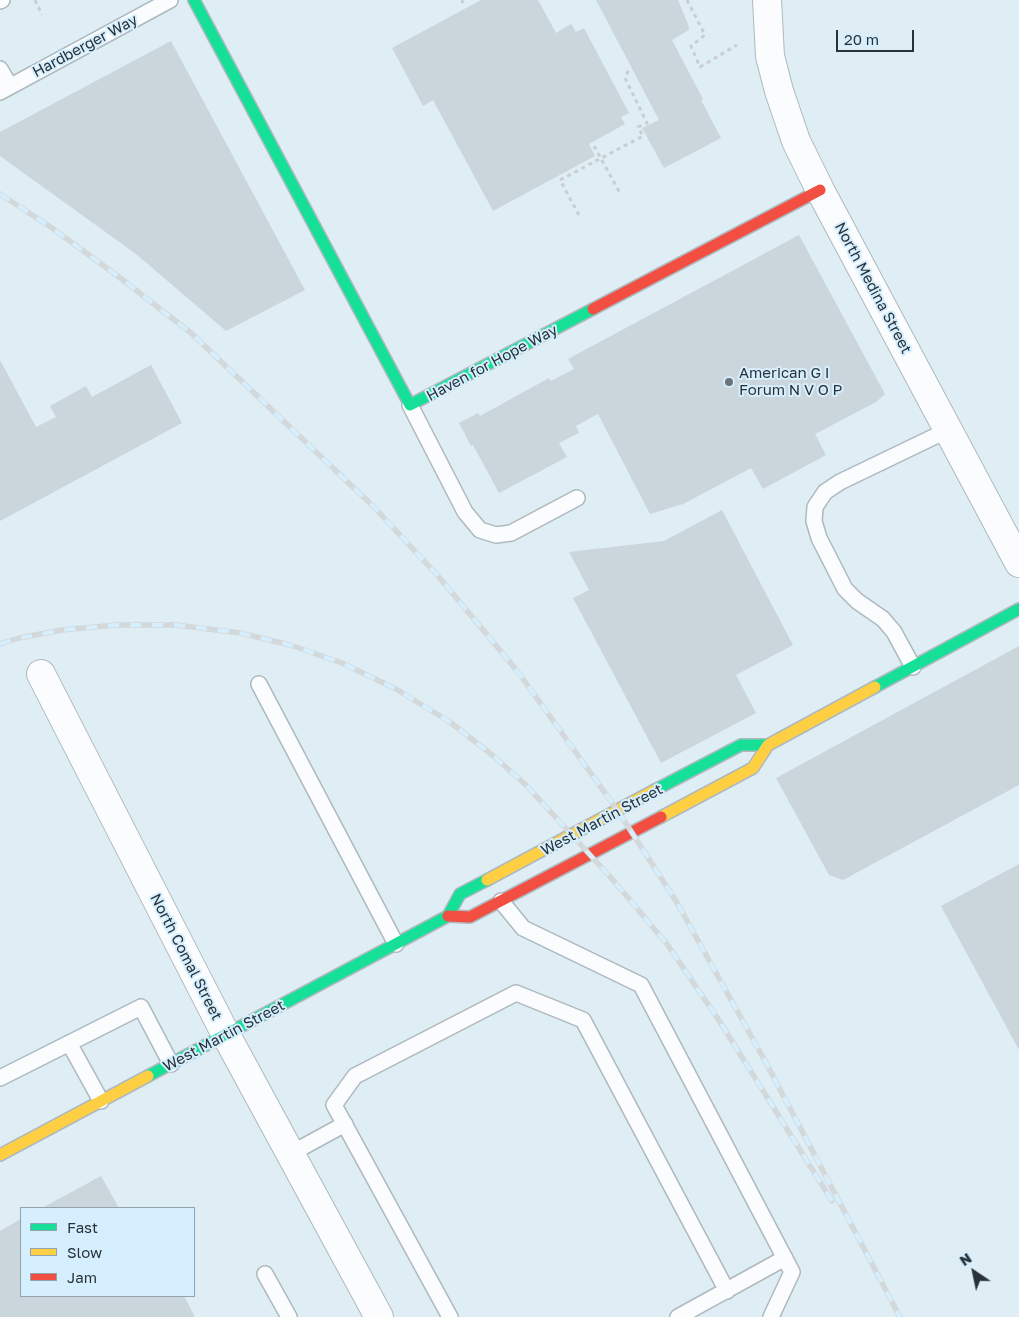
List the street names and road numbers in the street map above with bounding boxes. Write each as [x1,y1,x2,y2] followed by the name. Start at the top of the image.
[29,11,141,81] street label: Hardberger Way
[831,219,915,357] street label: North Medina Street
[423,321,561,405] street label: Haven for Hope Way
[538,780,666,860] street label: West Martin Street
[146,891,226,1023] street label: North Comal Street
[160,996,288,1076] street label: West Martin Street

